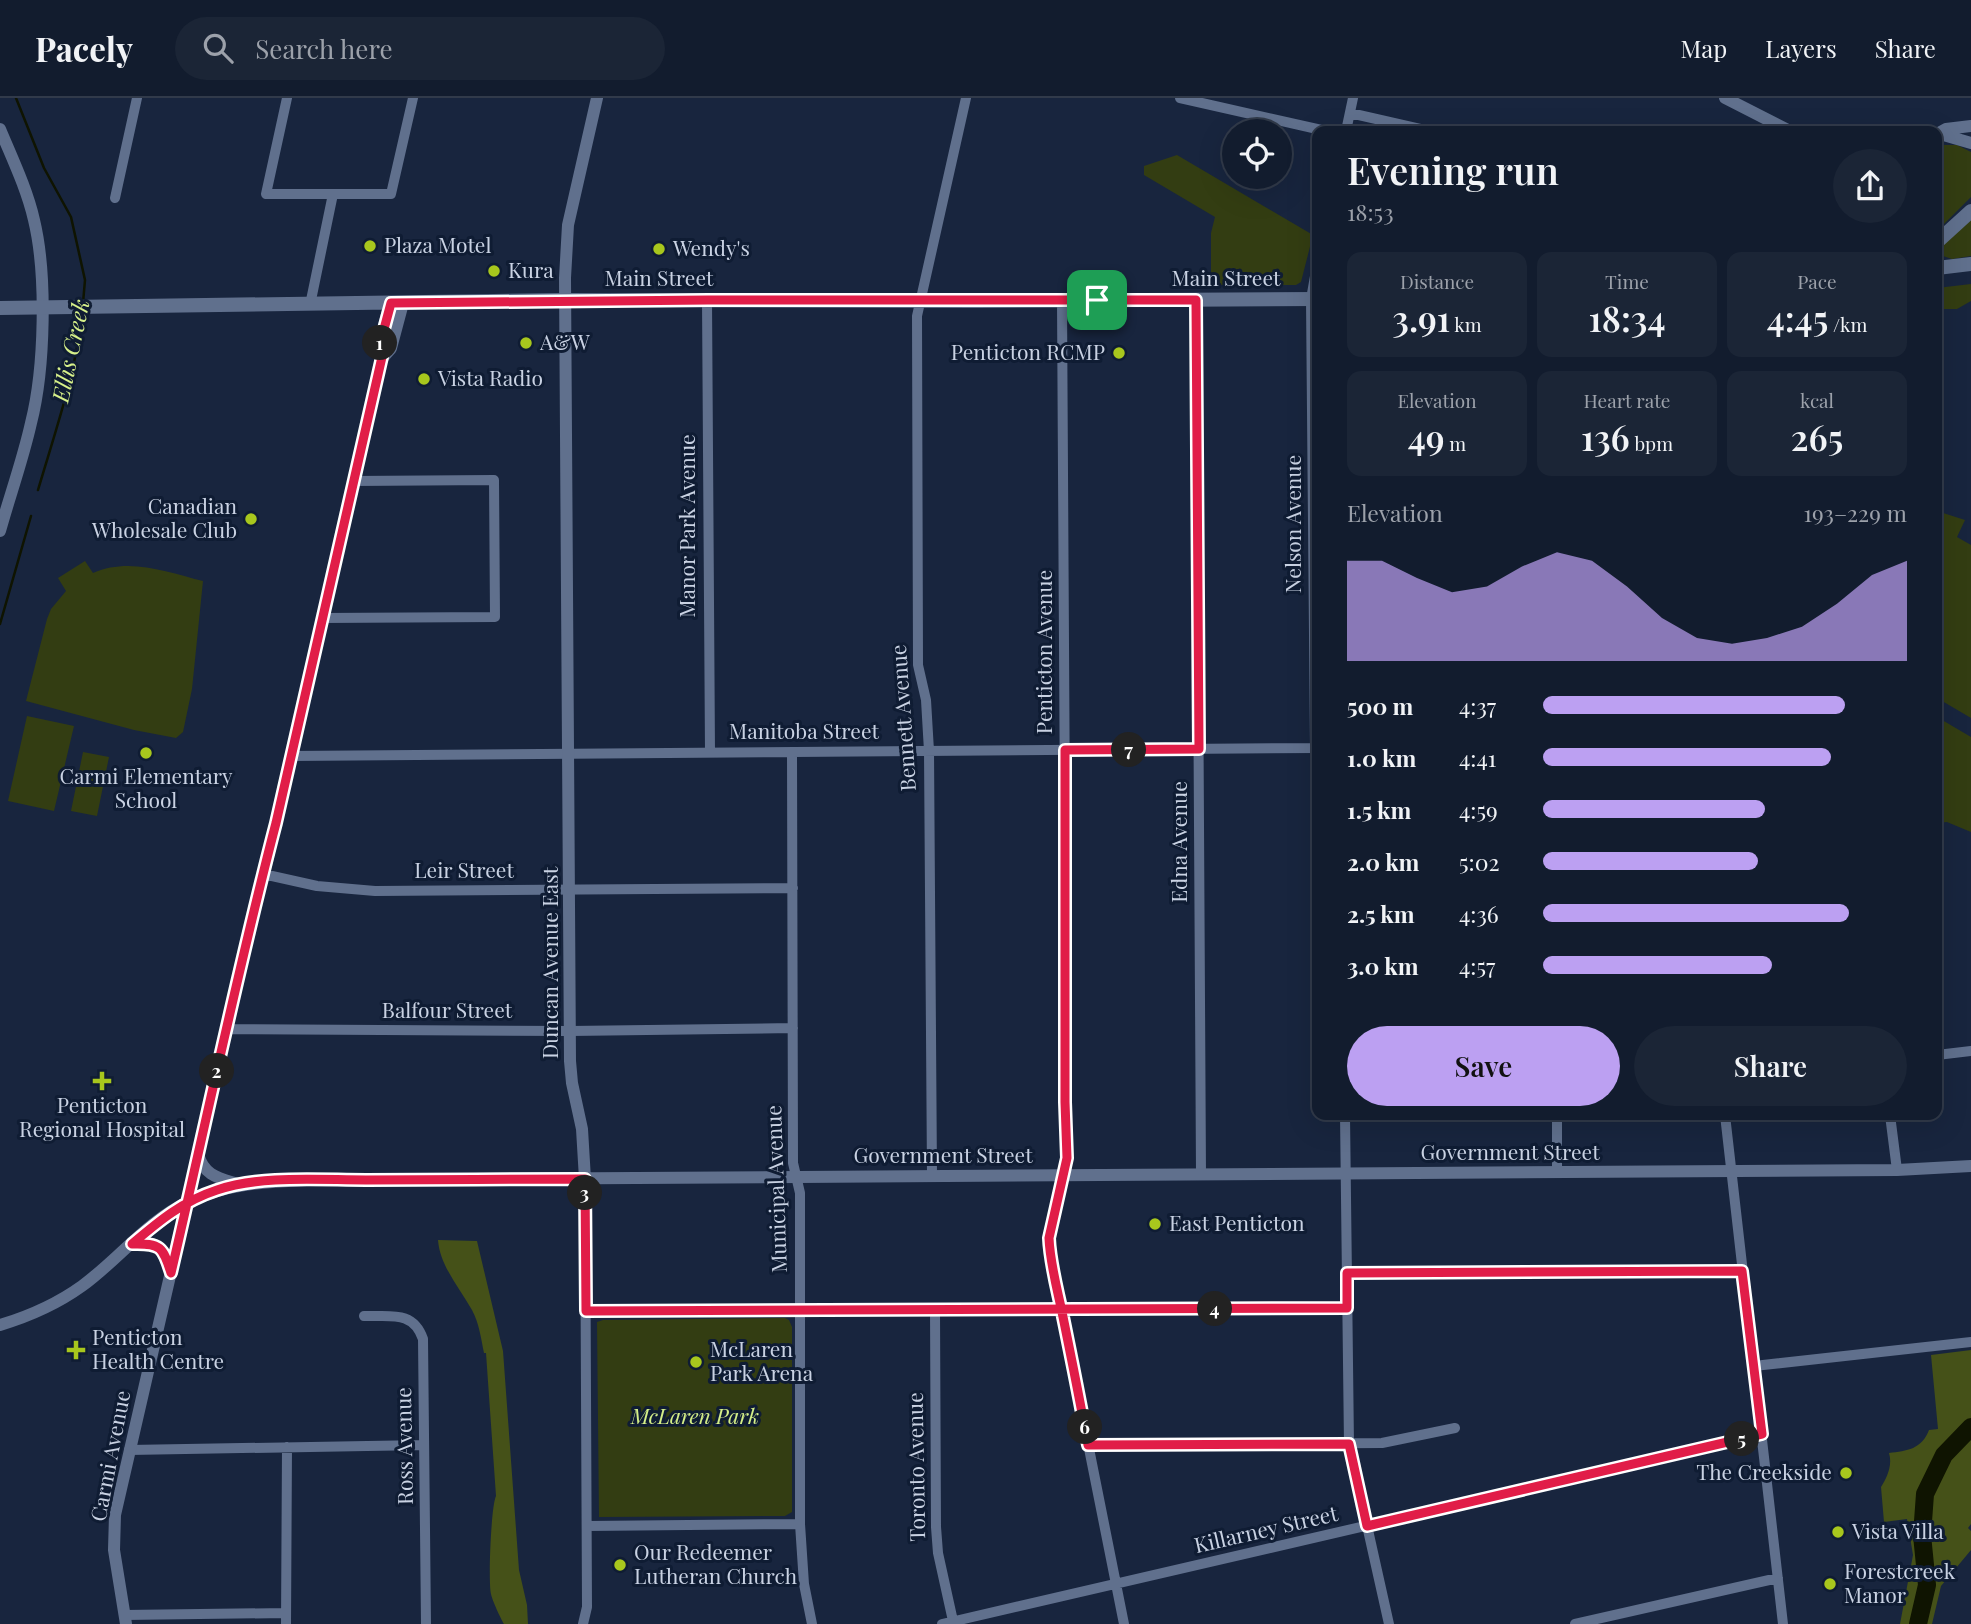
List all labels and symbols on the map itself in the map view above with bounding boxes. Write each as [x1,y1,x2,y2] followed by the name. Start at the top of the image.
[384,230,491,258] place label: Plaza Motel
[672,233,750,261] place label: Wendy's
[362,238,378,254] marker: Plaza Motel
[651,241,667,257] marker: Wendy's
[508,255,554,283] place label: Kura
[486,263,502,279] marker: Kura
[605,263,714,291] street label: Main Street
[1172,263,1281,291] street label: Main Street
[1067,270,1127,330] pin
[43,296,96,406] water label: Ellis Creek
[362,326,398,360] pin: 1
[539,327,591,355] place label: A&W
[518,335,534,351] marker: A&W
[951,337,1105,365] place label: Penticton RCMP
[1111,345,1127,361] marker: Penticton RCMP
[437,363,543,391] place label: Vista Radio
[416,371,432,387] marker: Vista Radio
[672,434,700,618] street label: Manor Park Avenue
[1278,455,1306,593] street label: Nelson Avenue
[91,491,237,543] place label: Canadian Wholesale Club
[243,511,259,527] marker: Canadian Wholesale Club
[1029,570,1057,734] street label: Penticton Avenue
[883,644,921,792] street label: Bennett Avenue
[729,716,880,744] street label: Manitoba Street
[1112,732,1146,768] pin: 7
[138,745,154,761] marker: Carmi Elementary School
[59,761,233,813] place label: Carmi Elementary School
[1164,781,1192,903] street label: Edna Avenue
[414,855,514,883] street label: Leir Street
[535,866,563,1059] street label: Duncan Avenue East
[382,995,513,1023] street label: Balfour Street
[200,1054,234,1088] pin: 2
[92,1071,112,1091] marker: Penticton Regional Hospital
[19,1090,185,1142] place label: Penticton Regional Hospital
[758,1105,792,1273] street label: Municipal Avenue
[1420,1137,1600,1165] street label: Government Street
[853,1140,1033,1168] street label: Government Street
[568,1176,602,1210] pin: 3
[1169,1208,1305,1236] place label: East Penticton
[1147,1216,1163,1232] marker: East Penticton
[1198,1292,1232,1326] pin: 4
[92,1322,224,1374] place label: Penticton Health Centre
[710,1334,814,1386] place label: McLaren Park Arena
[66,1340,86,1360] marker: Penticton Health Centre
[688,1354,704,1370] marker: McLaren Park Arena
[388,1387,418,1505] street label: Ross Avenue
[83,1388,135,1524] street label: Carmi Avenue
[900,1392,930,1542] street label: Toronto Avenue
[630,1401,759,1429] park label: McLaren Park
[1068,1410,1102,1444] pin: 6
[1724,1422,1760,1456] pin: 5
[1696,1457,1832,1485] place label: The Creekside
[1838,1465,1854,1481] marker: The Creekside
[1191,1498,1341,1558] street label: Killarney Street
[1851,1516,1944,1544] place label: Vista Villa
[1830,1524,1846,1540] marker: Vista Villa
[634,1537,798,1589] place label: Our Redeemer Lutheran Church
[1844,1556,1956,1608] place label: Forestcreek Manor
[612,1557,628,1573] marker: Our Redeemer Lutheran Church
[1822,1576,1838,1592] marker: Forestcreek Manor

